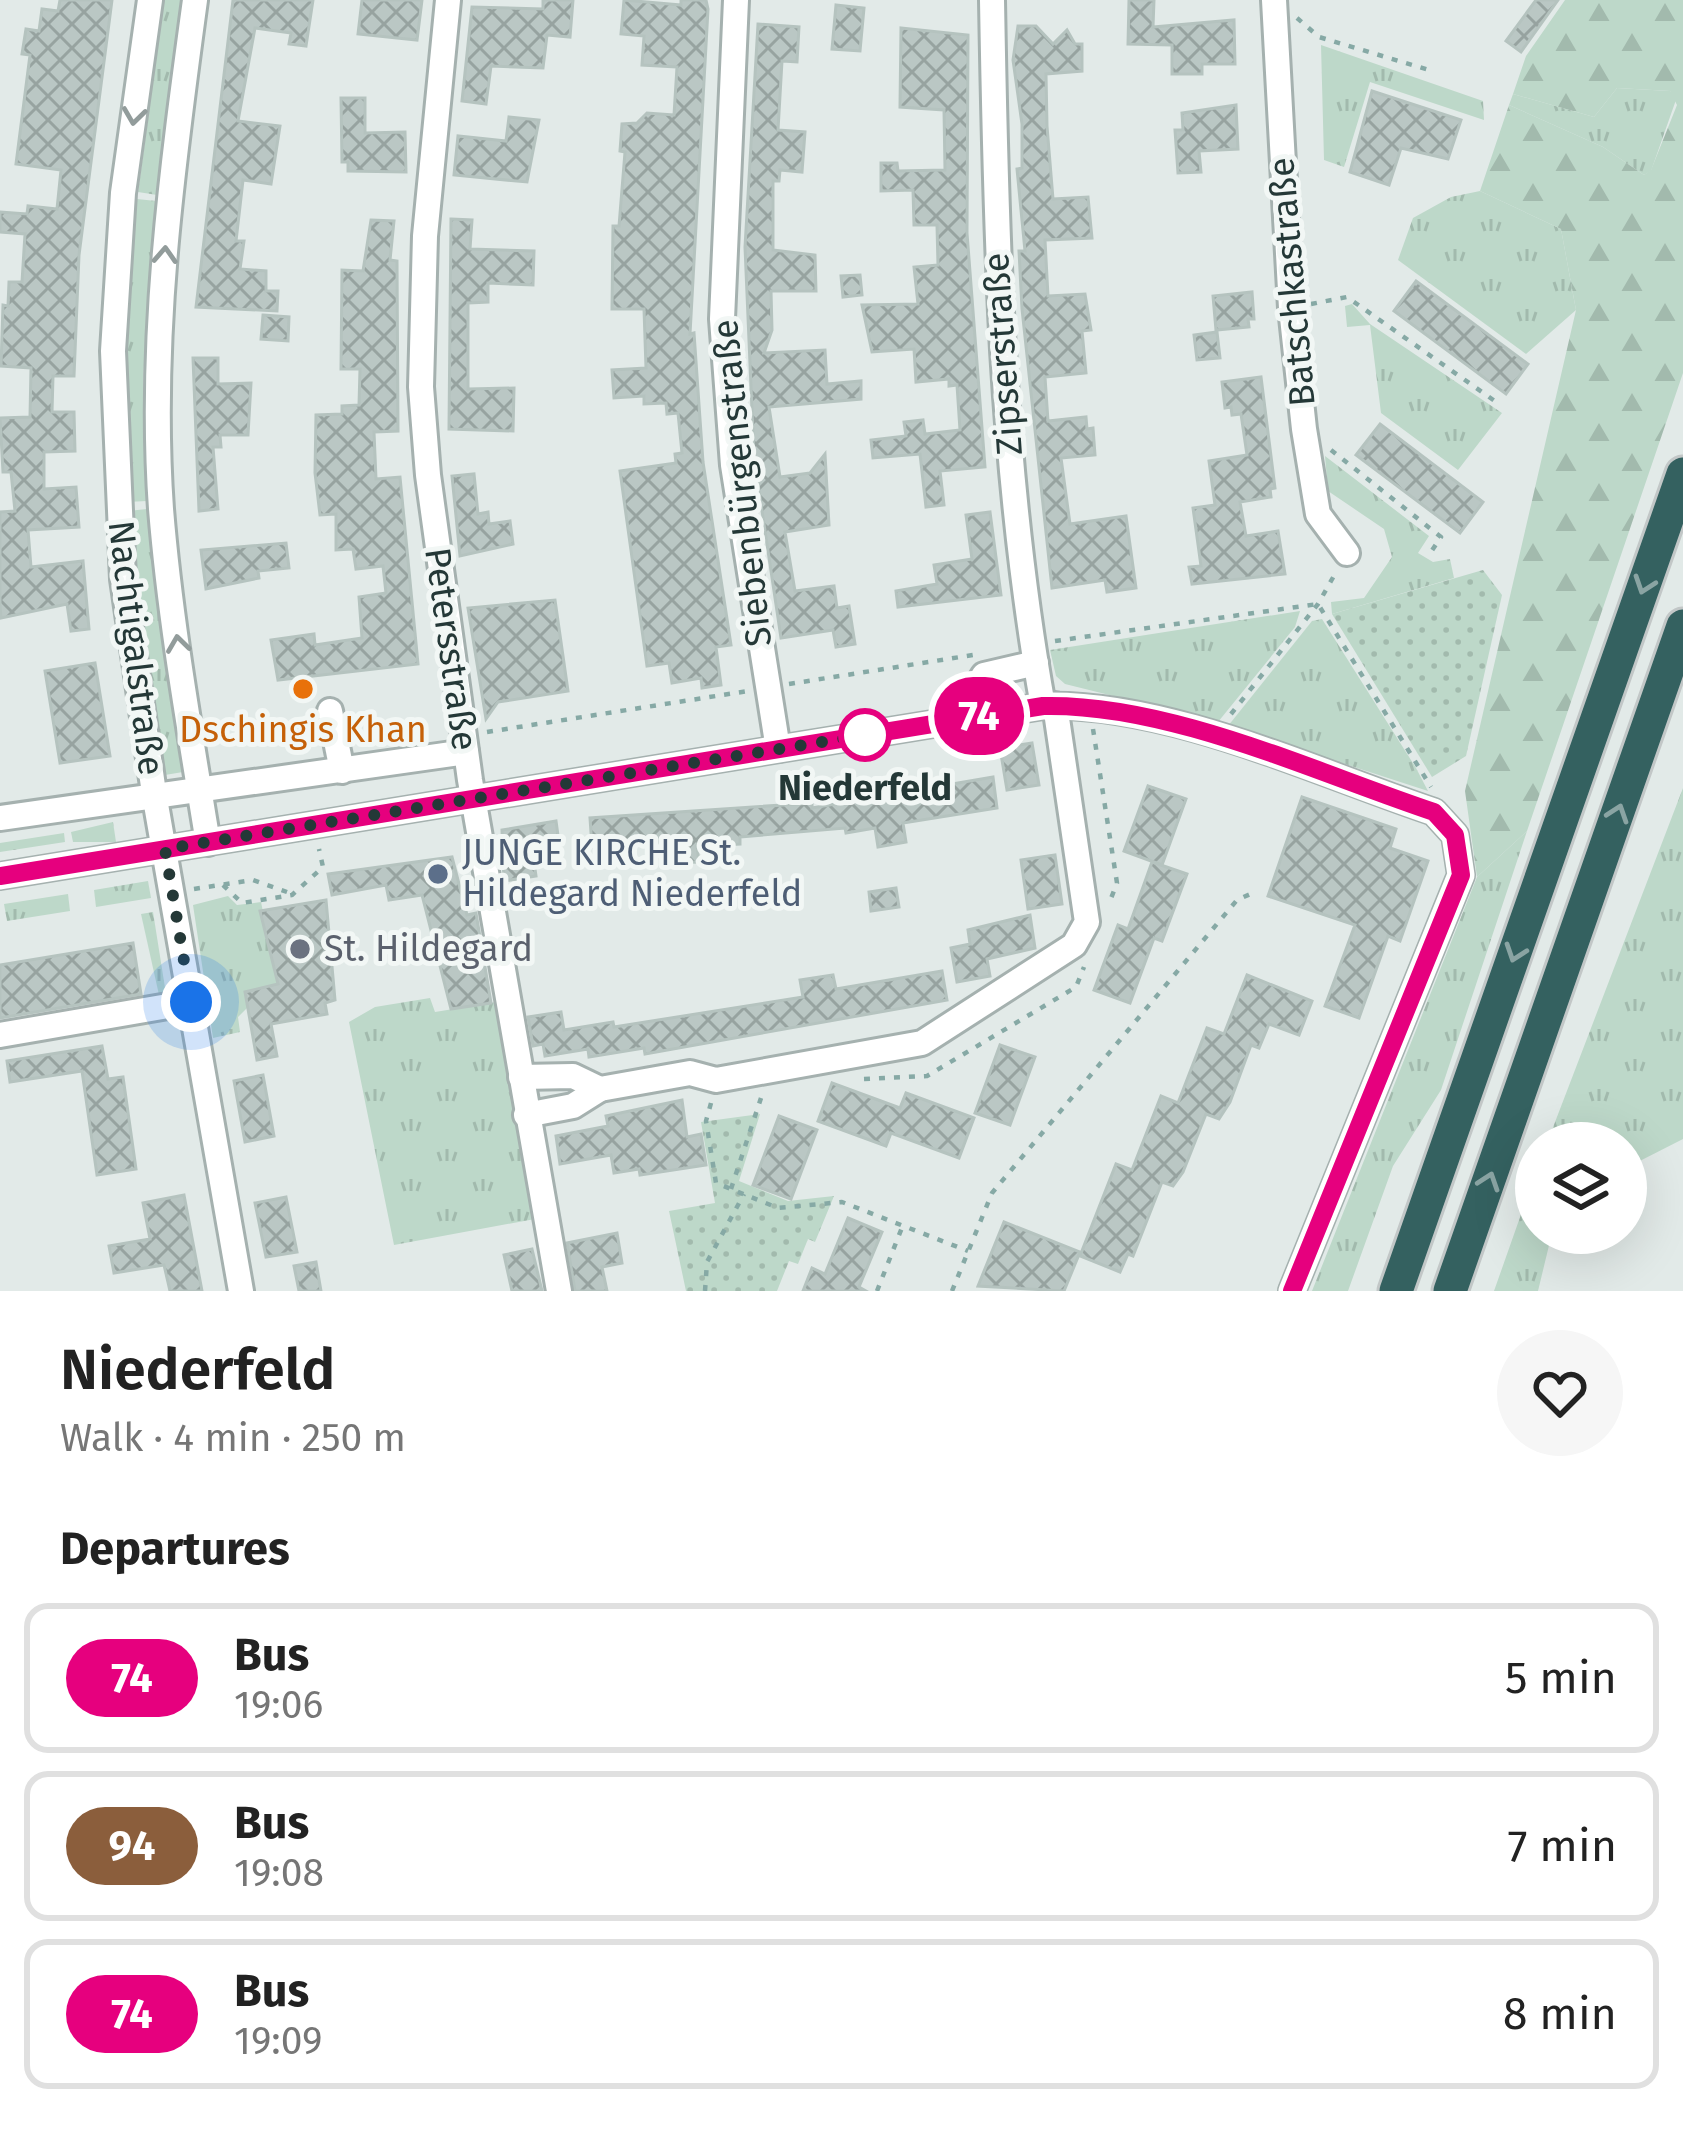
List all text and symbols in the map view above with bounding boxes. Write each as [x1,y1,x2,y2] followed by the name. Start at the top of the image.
[122,106,148,126] one-way arrow
[1259,156,1325,408] street label: Batschkastraße
[152,245,178,264] one-way arrow
[974,251,1032,457] street label: Zipserstraße
[703,317,781,649] street label: Siebenbürgenstraße
[99,518,173,778] street label: Nachtigalstraße
[415,545,487,753] street label: Petersstraße
[1634,573,1658,594] one-way arrow
[166,634,192,654] one-way arrow
[290,676,316,702] marker: Dschingis Khan
[925,677,1033,755] line badge: 74
[958,691,1000,741] text: 74
[179,708,427,752] place label: Dschingis Khan
[840,710,890,760] marker: Niederfeld
[778,766,952,810] place label: Niederfeld
[1604,803,1628,824] one-way arrow
[462,831,802,916] place label: JUNGE KIRCHE St. Hildegard Niederfeld
[425,861,451,887] marker: JUNGE KIRCHE St. Hildegard Niederfeld
[324,927,533,971] place label: St. Hildegard
[287,936,313,962] marker: St. Hildegard
[1505,941,1529,962] one-way arrow
[161,972,221,1032] your location
[1515,1122,1647,1254] map controls
[1515,1122,1647,1254] button: layers
[1475,1171,1499,1192] one-way arrow
[1497,1330,1623,1456] button: heart
[60,1336,335,1404] text: Niederfeld
[60,1415,406,1461] text: Walk · 4 min · 250 m
[60,1522,290,1576] text: Departures
[234,1628,309,1682] text: Bus
[1505,1651,1617,1705] text: 5 min
[111,1653,153,1703] text: 74
[234,1682,323,1728] text: 19:06
[234,1796,309,1850] text: Bus
[1507,1819,1617,1873] text: 7 min
[109,1821,155,1871] text: 94
[234,1850,324,1896] text: 19:08
[234,1964,309,2018] text: Bus
[1503,1987,1617,2041] text: 8 min
[111,1989,153,2039] text: 74
[234,2018,323,2064] text: 19:09

